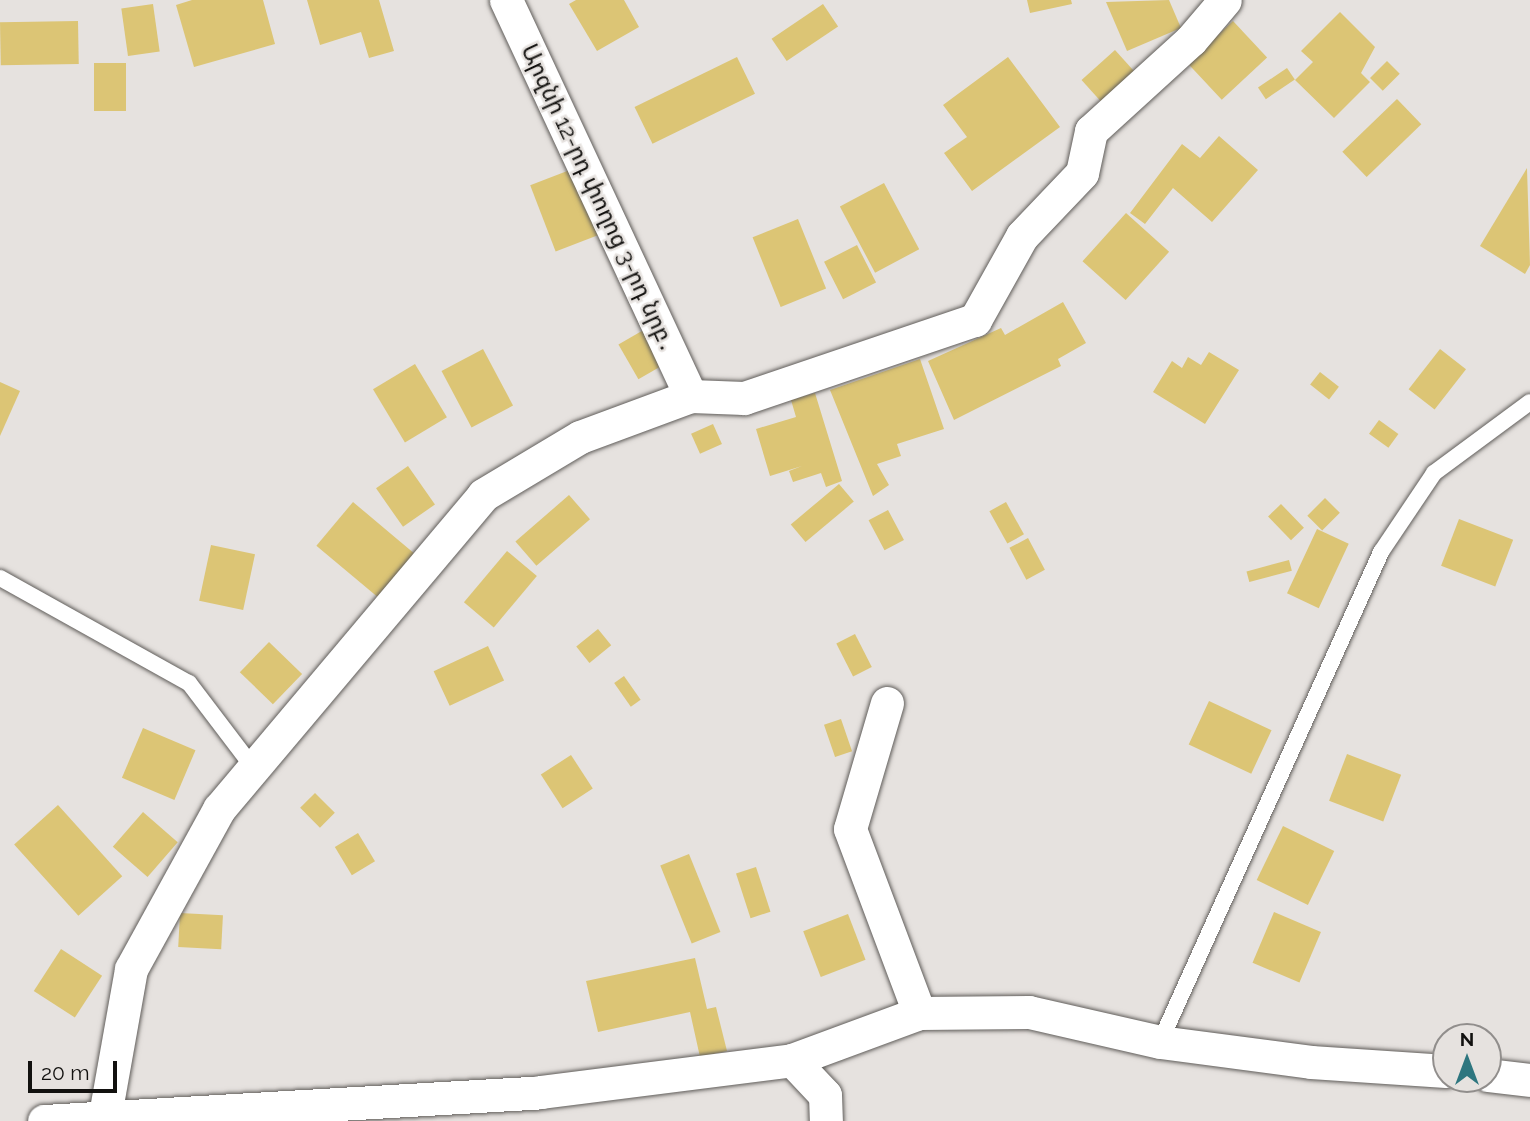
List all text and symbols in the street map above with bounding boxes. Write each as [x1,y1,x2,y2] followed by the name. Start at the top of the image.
[515,40,683,356] street label: Արզնի 12-րդ փողոց 3-րդ նրբ․
[1432,1023,1502,1093] north arrow
[1460,1028,1474,1050] text: N
[32,1048,121,1092] scale bar
[41,1060,89,1085] text: 20 m

